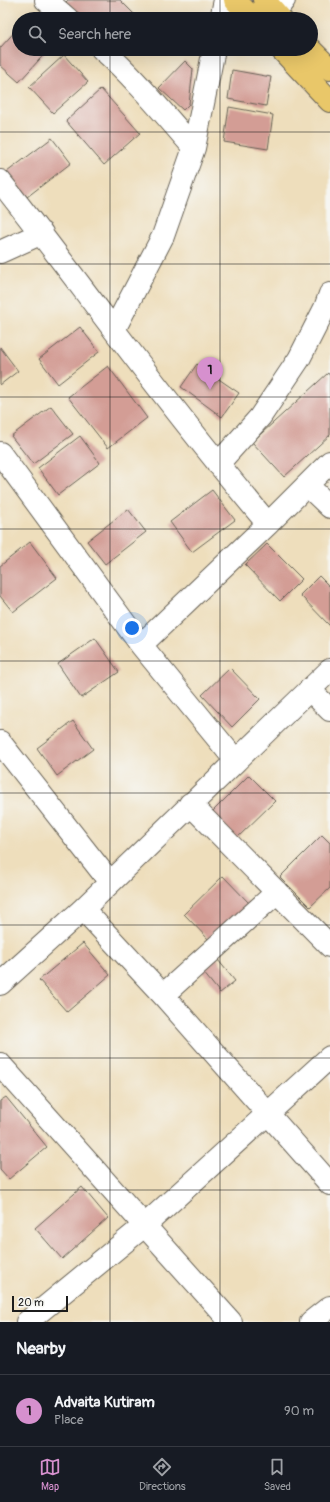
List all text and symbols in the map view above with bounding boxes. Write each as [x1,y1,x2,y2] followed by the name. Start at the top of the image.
[12,12,318,56] search box
[26,23,48,45] icon: search
[58,25,131,44] text: Search here
[197,357,223,390] pin: 1
[122,618,142,638] your location
[12,1294,68,1313] scale bar
[18,1296,44,1309] text: 20 m
[16,1338,65,1359] text: Nearby
[54,1393,155,1412] text: Advaita Kutiram
[26,1403,32,1419] text: 1
[284,1403,314,1419] text: 90 m
[54,1412,83,1428] text: Place
[39,1456,61,1493] tab: Map
[139,1456,186,1493] tab: Directions
[264,1456,291,1493] tab: Saved

